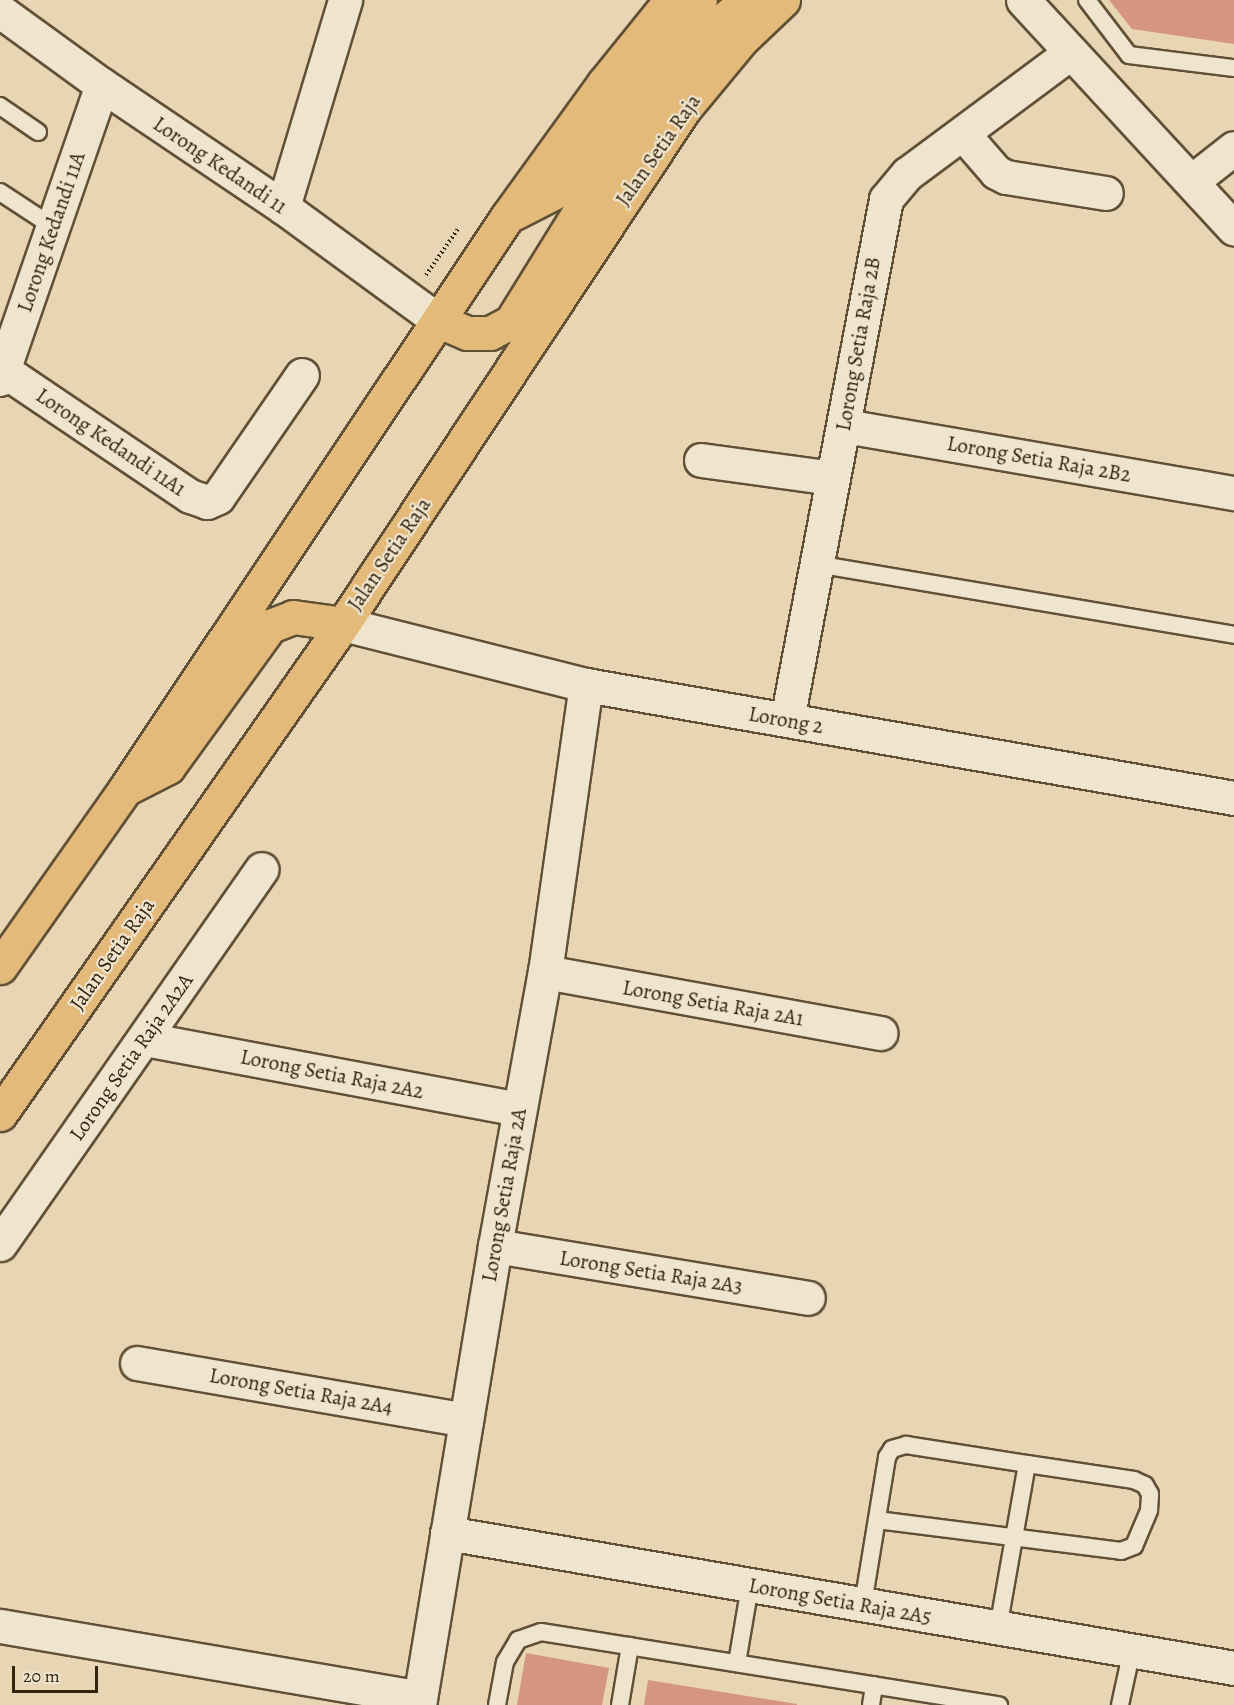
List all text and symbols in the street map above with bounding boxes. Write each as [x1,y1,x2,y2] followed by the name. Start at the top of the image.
[610,89,706,211] street label: Jalan Setia Raja
[148,111,292,219] street label: Lorong Kedandi 11
[12,148,90,316] street label: Lorong Kedandi 11A
[830,255,886,433] street label: Lorong Setia Raja 2B
[31,383,191,501] street label: Lorong Kedandi 11A1
[945,430,1133,488] street label: Lorong Setia Raja 2B2
[342,493,436,615] street label: Jalan Setia Raja
[747,701,825,739] street label: Lorong 2
[64,893,160,1015] street label: Jalan Setia Raja
[64,969,198,1145] street label: Lorong Setia Raja 2A2A
[621,975,805,1031] street label: Lorong Setia Raja 2A1
[238,1044,426,1104] street label: Lorong Setia Raja 2A2
[476,1106,532,1284] street label: Lorong Setia Raja 2A
[558,1245,744,1299] street label: Lorong Setia Raja 2A3
[207,1362,395,1420] street label: Lorong Setia Raja 2A4
[747,1573,933,1629] street label: Lorong Setia Raja 2A5
[15,1654,100,1692] scale bar
[23,1664,60,1688] text: 20 m

